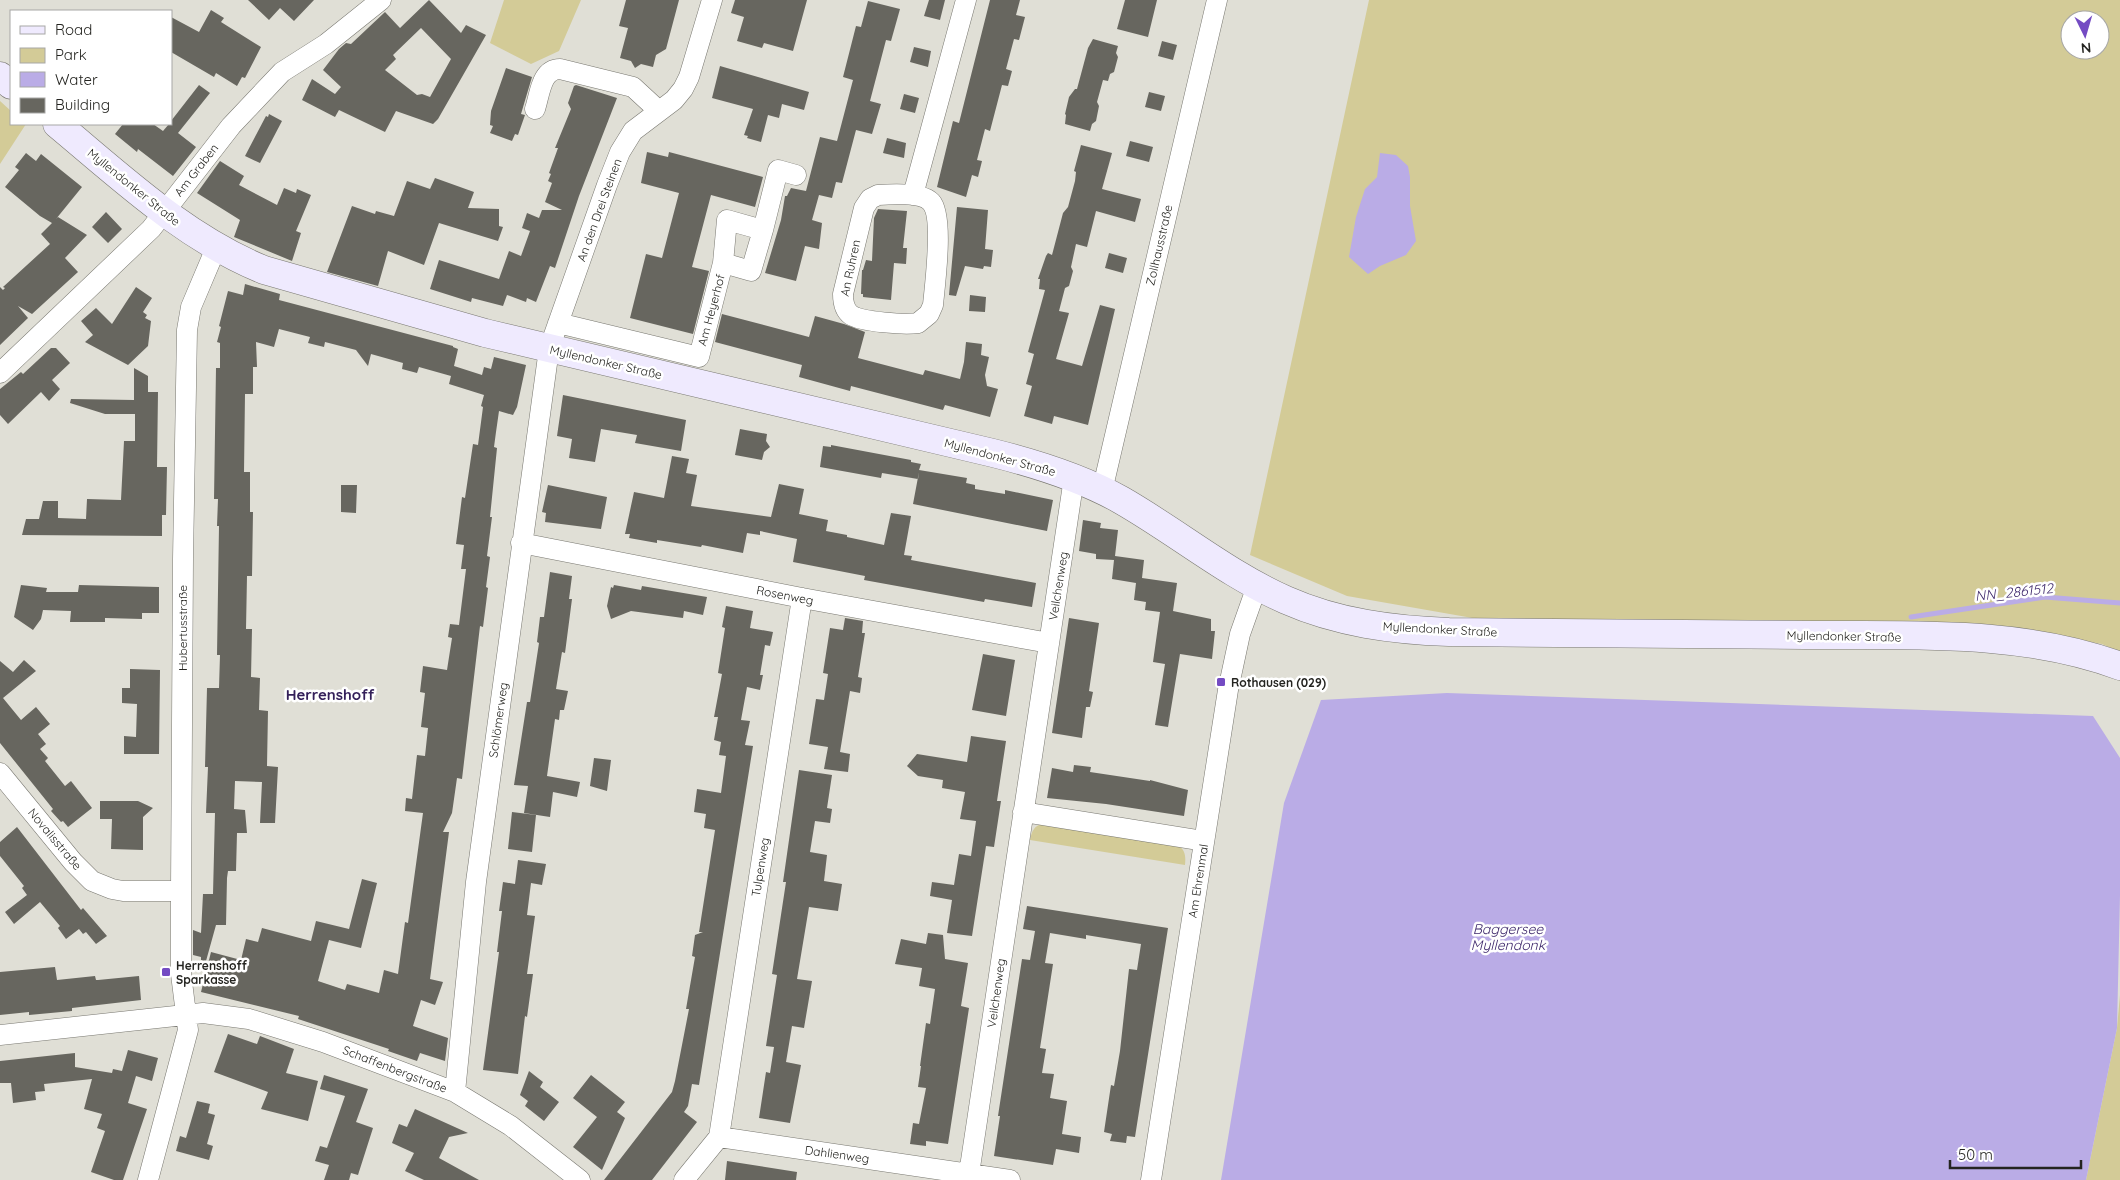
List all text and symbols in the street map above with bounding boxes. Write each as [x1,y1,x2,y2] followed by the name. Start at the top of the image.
[10,10,172,125] legend
[2060,10,2110,60] north arrow
[55,20,92,39] text: Road
[2080,39,2092,57] text: N
[55,45,87,64] text: Park
[55,70,98,89] text: Water
[55,95,110,114] text: Building
[171,141,221,199] street label: Am Graben
[85,145,183,229] street label: Myllendonker Straße
[573,156,625,264] street label: An den Drei Steinen
[1142,203,1176,287] street label: Zollhausstraße
[837,238,863,298] street label: An Ruhren
[694,272,728,348] street label: Am Heyerhof
[548,342,664,382] street label: Myllendonker Straße
[943,435,1058,479] street label: Myllendonker Straße
[1045,550,1071,622] street label: Veilchenweg
[1974,579,2055,605] water label: NN_2861512
[755,582,815,608] street label: Rosenweg
[175,585,190,671] street label: Hubertusstraße
[1382,619,1498,640] street label: Myllendonker Straße
[1786,627,1902,645] street label: Myllendonker Straße
[1231,675,1326,690] place label: Rothausen (029)
[1215,676,1227,688] marker: Rothausen (029)
[485,681,511,759] street label: Schlömerweg
[286,685,375,704] district label: Herrenshoff
[25,805,85,873] street label: Novalisstraße
[748,836,772,898] street label: Tulpenweg
[1185,843,1211,919] street label: Am Ehrenmal
[1471,920,1547,954] water label: Baggersee Myllendonk
[984,957,1008,1029] street label: Veilchenweg
[176,958,247,987] place label: Herrenshoff Sparkasse
[160,966,172,978] marker: Herrenshoff Sparkasse
[341,1042,450,1096] street label: Schaffenbergstraße
[1950,1138,2081,1170] scale bar
[804,1142,870,1166] street label: Dahlienweg
[1958,1145,1993,1164] text: 50 m

